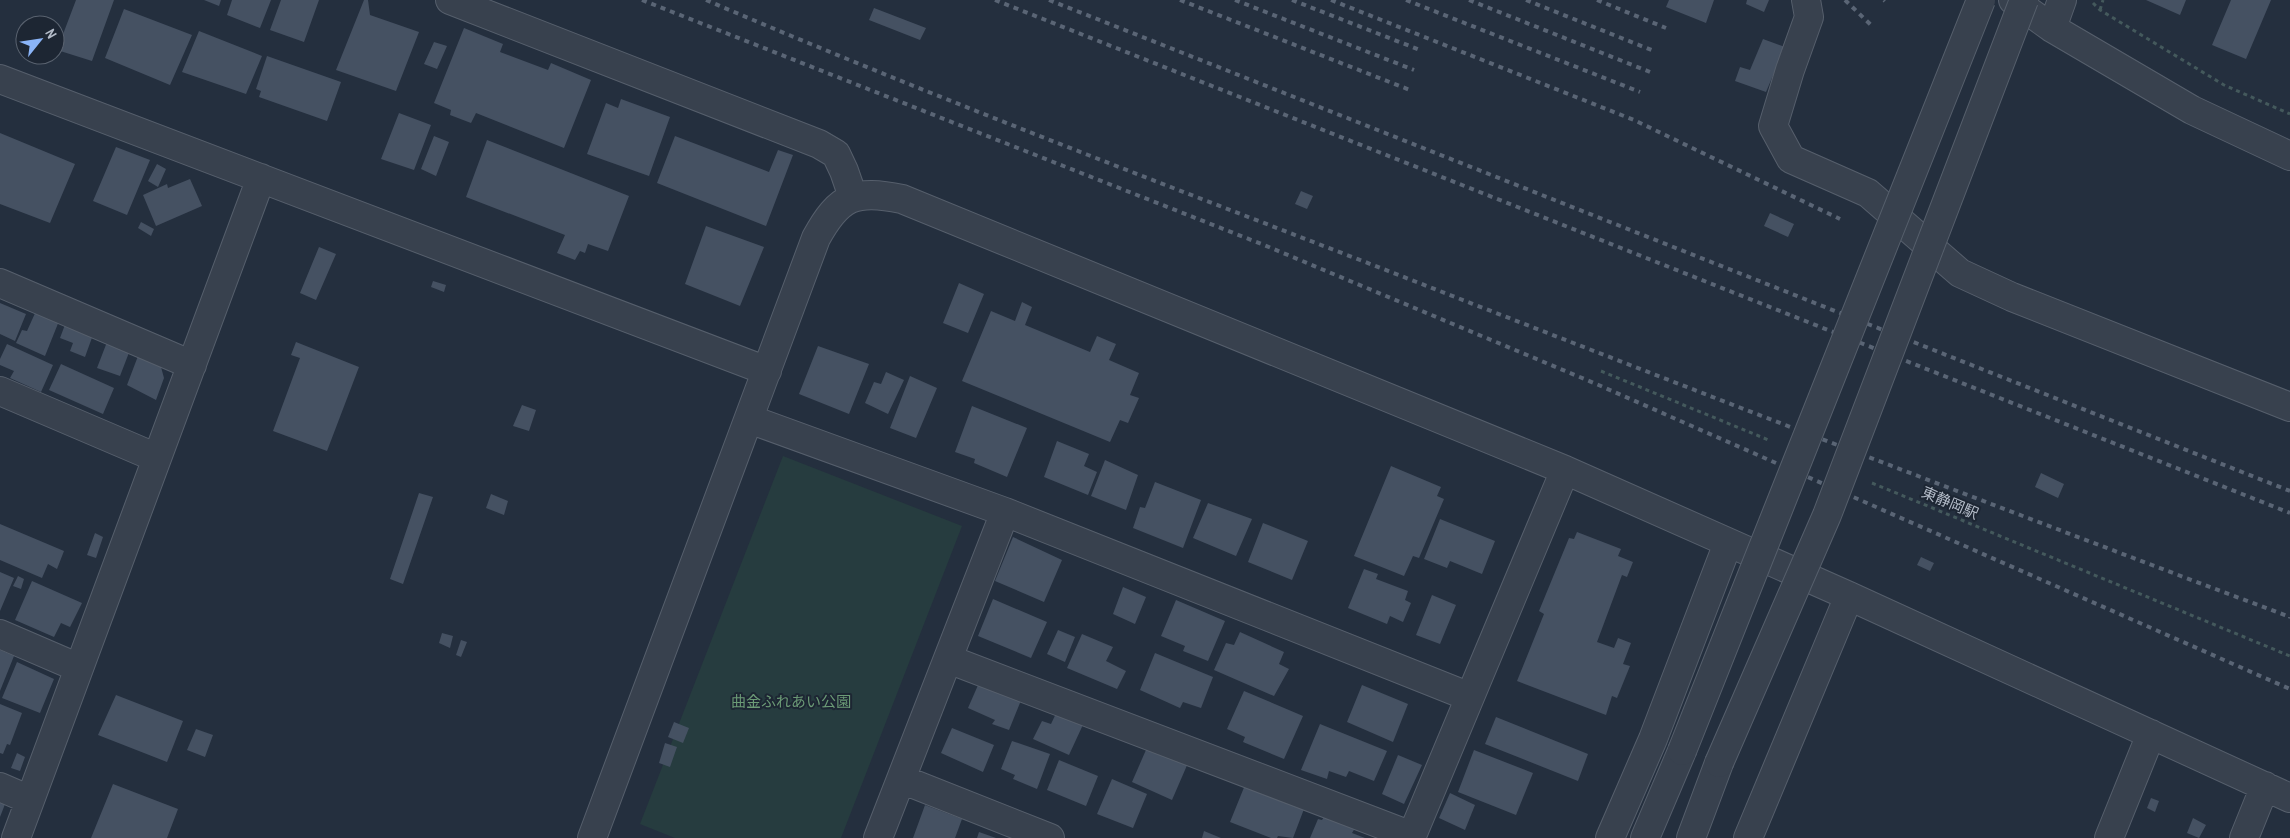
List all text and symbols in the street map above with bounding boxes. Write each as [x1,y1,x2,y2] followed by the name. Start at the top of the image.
[15,15,65,65] north arrow
[41,25,61,42] text: N
[1918,481,1982,524] street label: 東静岡駅
[731,691,851,712] park label: 曲金ふれあい公園

